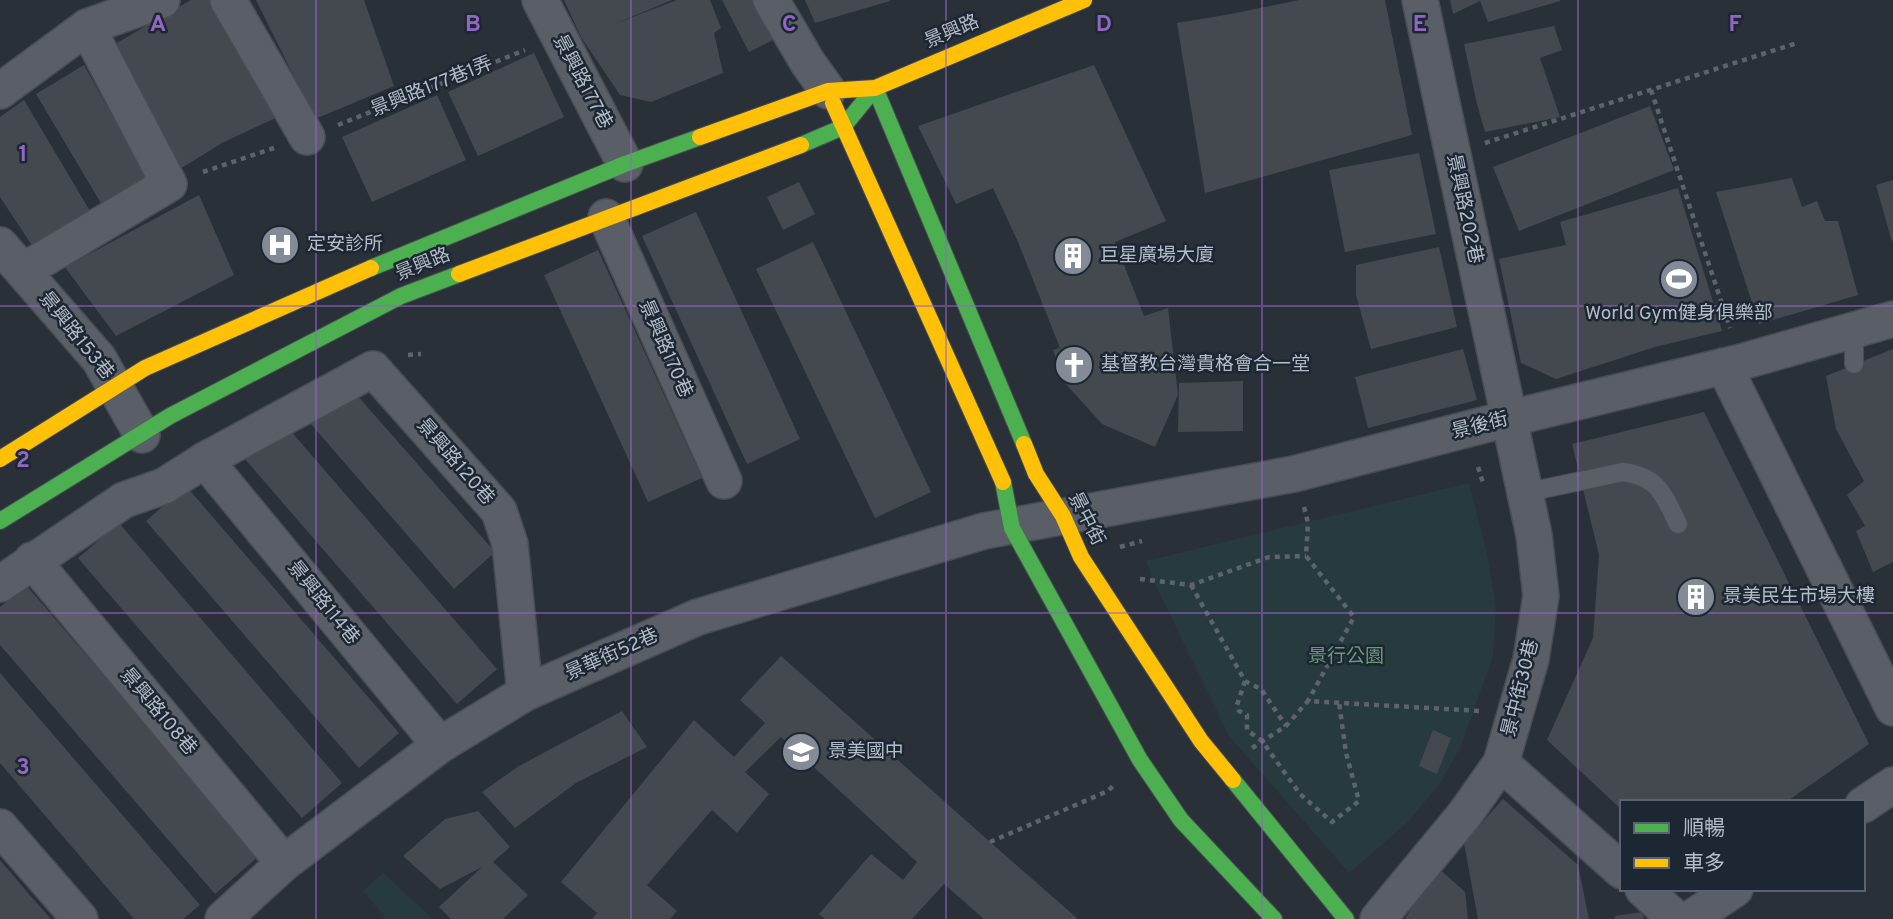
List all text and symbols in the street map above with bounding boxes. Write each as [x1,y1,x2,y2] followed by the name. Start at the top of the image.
[921,10,983,54] street label: 景興路
[150,11,166,40] text: A
[465,11,481,40] text: B
[782,11,796,40] text: C
[1096,11,1112,40] text: D
[1413,11,1427,40] text: E
[1728,11,1742,40] text: F
[547,31,617,133] street label: 景興路177巷
[367,52,497,122] street label: 景興路177巷1弄
[18,141,28,170] text: 1
[1441,152,1487,266] street label: 景興路202巷
[259,224,301,266] hospital icon: 定安診所
[307,233,383,257] place label: 定安診所
[1052,235,1094,277] building icon: 巨星廣場大廈
[392,243,454,287] street label: 景興路
[1100,244,1214,268] place label: 巨星廣場大廈
[1658,258,1700,300] sports icon: World Gym健身俱樂部
[33,287,119,385] street label: 景興路153巷
[633,296,697,402] street label: 景興路170巷
[1585,302,1773,326] place label: World Gym健身俱樂部
[1053,344,1095,386] church icon: 基督教台灣貴格會合一堂
[1101,353,1310,377] place label: 基督教台灣貴格會合一堂
[1449,407,1511,445] street label: 景後街
[411,414,499,510] street label: 景興路120巷
[16,447,30,476] text: 2
[1062,488,1110,550] street label: 景中街
[282,556,364,650] street label: 景興路114巷
[1675,576,1717,618] building icon: 景美民生市場大樓
[1723,585,1875,609] place label: 景美民生市場大樓
[562,624,662,686] street label: 景華街52巷
[1497,637,1545,739] street label: 景中街30巷
[1308,645,1384,669] park label: 景行公園
[114,663,202,761] street label: 景興路108巷
[780,731,822,773] school or university icon: 景美國中
[828,740,904,764] place label: 景美國中
[16,754,30,783] text: 3
[1620,800,1865,891] legend
[1683,816,1725,843] text: 順暢
[1683,851,1725,878] text: 車多

